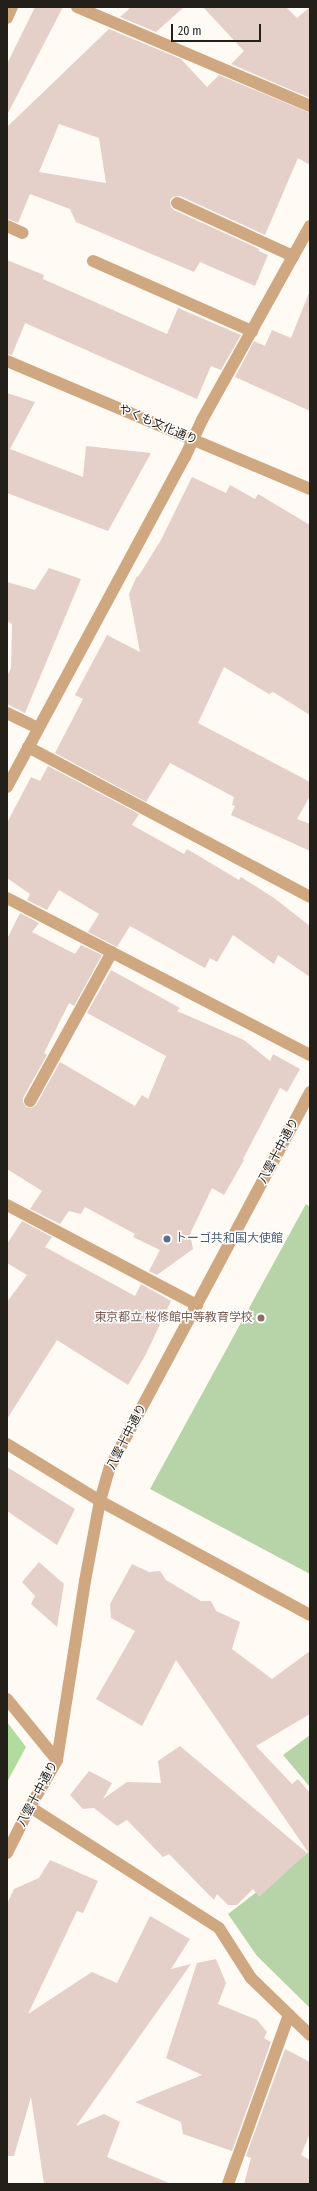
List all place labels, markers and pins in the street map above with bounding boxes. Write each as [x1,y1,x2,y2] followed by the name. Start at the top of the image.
[175,1232,283,1246] place label: トーゴ共和国大使館
[162,1234,172,1244] marker: トーゴ共和国大使館
[94,1311,253,1325] place label: 東京都立 桜修館中等教育学校
[256,1313,266,1323] marker: 東京都立 桜修館中等教育学校

